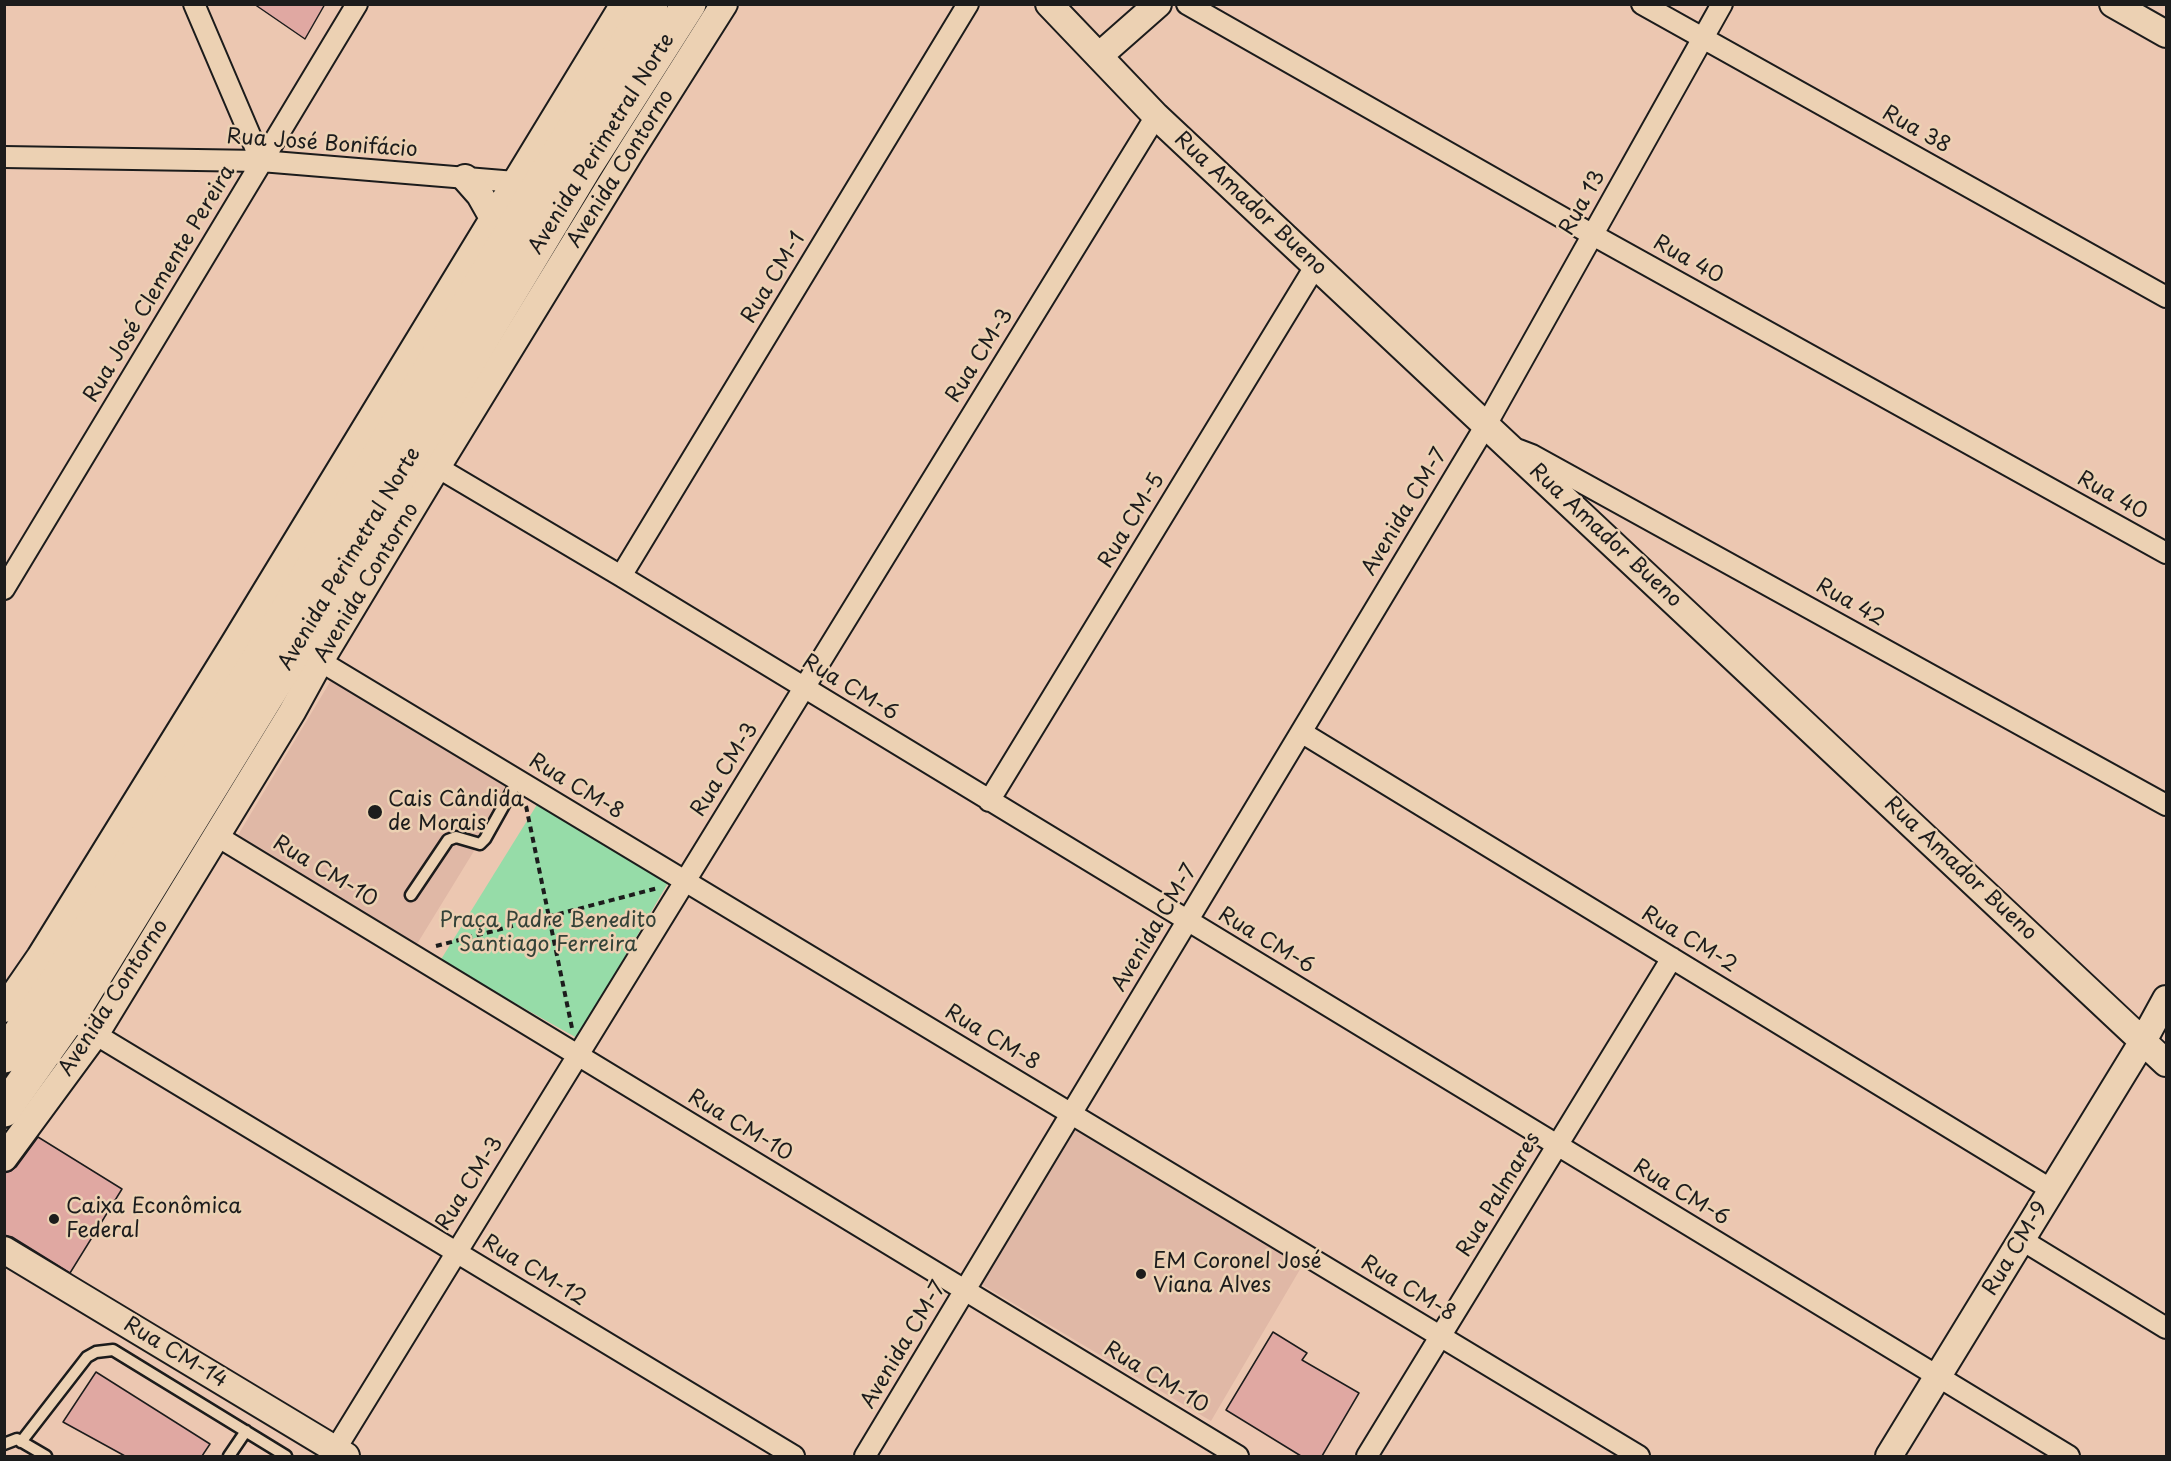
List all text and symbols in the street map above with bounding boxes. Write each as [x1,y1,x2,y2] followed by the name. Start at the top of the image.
[524,29,680,259] street label: Avenida Perimetral Norte
[562,85,680,253] street label: Avenida Contorno
[1877,101,1955,159] street label: Rua 38
[226,125,418,163] street label: Rua José Bonifácio
[1169,127,1331,281] street label: Rua Amador Bueno
[79,161,241,407] street label: Rua José Clemente Pereira
[1555,166,1611,240] street label: Rua 13
[737,228,811,328] street label: Rua CM-1
[1648,230,1728,290] street label: Rua 40
[941,304,1019,408] street label: Rua CM-3
[273,443,427,675] street label: Avenida Perimetral Norte
[1357,444,1453,580] street label: Avenida CM-7
[1524,459,1686,613] street label: Rua Amador Bueno
[2072,466,2152,526] street label: Rua 40
[1094,469,1170,573] street label: Rua CM-5
[309,499,425,667] street label: Avenida Contorno
[1811,574,1889,632] street label: Rua 42
[797,649,903,727] street label: Rua CM-6
[686,718,764,822] street label: Rua CM-3
[524,749,628,825] street label: Rua CM-8
[388,787,524,837] place label: Cais Cândida de Morais
[1879,792,2041,946] street label: Rua Amador Bueno
[366,803,384,821] marker: Cais Cândida de Morais
[268,831,382,913] street label: Rua CM-10
[1107,860,1203,996] street label: Avenida CM-7
[1213,902,1319,980] street label: Rua CM-6
[1637,902,1741,978] street label: Rua CM-2
[439,908,657,958] park label: Praça Padre Benedito Santiago Ferreira
[54,915,174,1081] street label: Avenida Contorno
[940,1000,1044,1076] street label: Rua CM-8
[683,1085,797,1167] street label: Rua CM-10
[1452,1128,1546,1262] street label: Rua Palmares
[431,1132,509,1236] street label: Rua CM-3
[1628,1154,1734,1232] street label: Rua CM-6
[66,1194,242,1244] place label: Caixa Econômica Federal
[1978,1197,2054,1301] street label: Rua CM-9
[47,1212,61,1226] marker: Caixa Econômica Federal
[477,1230,591,1312] street label: Rua CM-12
[1153,1249,1322,1299] place label: EM Coronel José Viana Alves
[1356,1251,1460,1327] street label: Rua CM-8
[1134,1267,1148,1281] marker: EM Coronel José Viana Alves
[856,1277,952,1413] street label: Avenida CM-7
[119,1312,231,1394] street label: Rua CM-14
[1099,1337,1213,1419] street label: Rua CM-10

